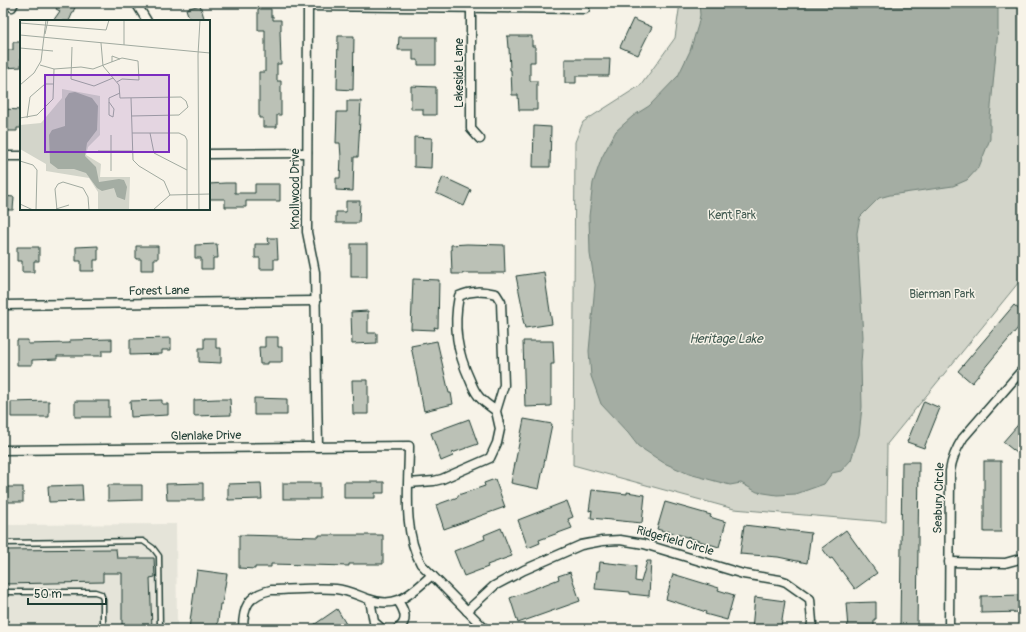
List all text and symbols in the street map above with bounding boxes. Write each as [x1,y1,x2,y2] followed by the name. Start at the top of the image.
[20,20,210,210] inset map
[452,38,467,108] street label: Lakeside Lane
[288,148,303,230] street label: Knollwood Drive
[708,208,756,223] park label: Kent Park
[129,283,189,299] street label: Forest Lane
[909,287,975,302] park label: Bierman Park
[689,331,764,347] water label: Heritage Lake
[170,428,242,444] street label: Glenlake Drive
[930,462,948,534] street label: Seabury Circle
[635,523,715,559] street label: Ridgefield Circle
[28,580,106,606] scale bar
[34,587,62,602] text: 50 m

